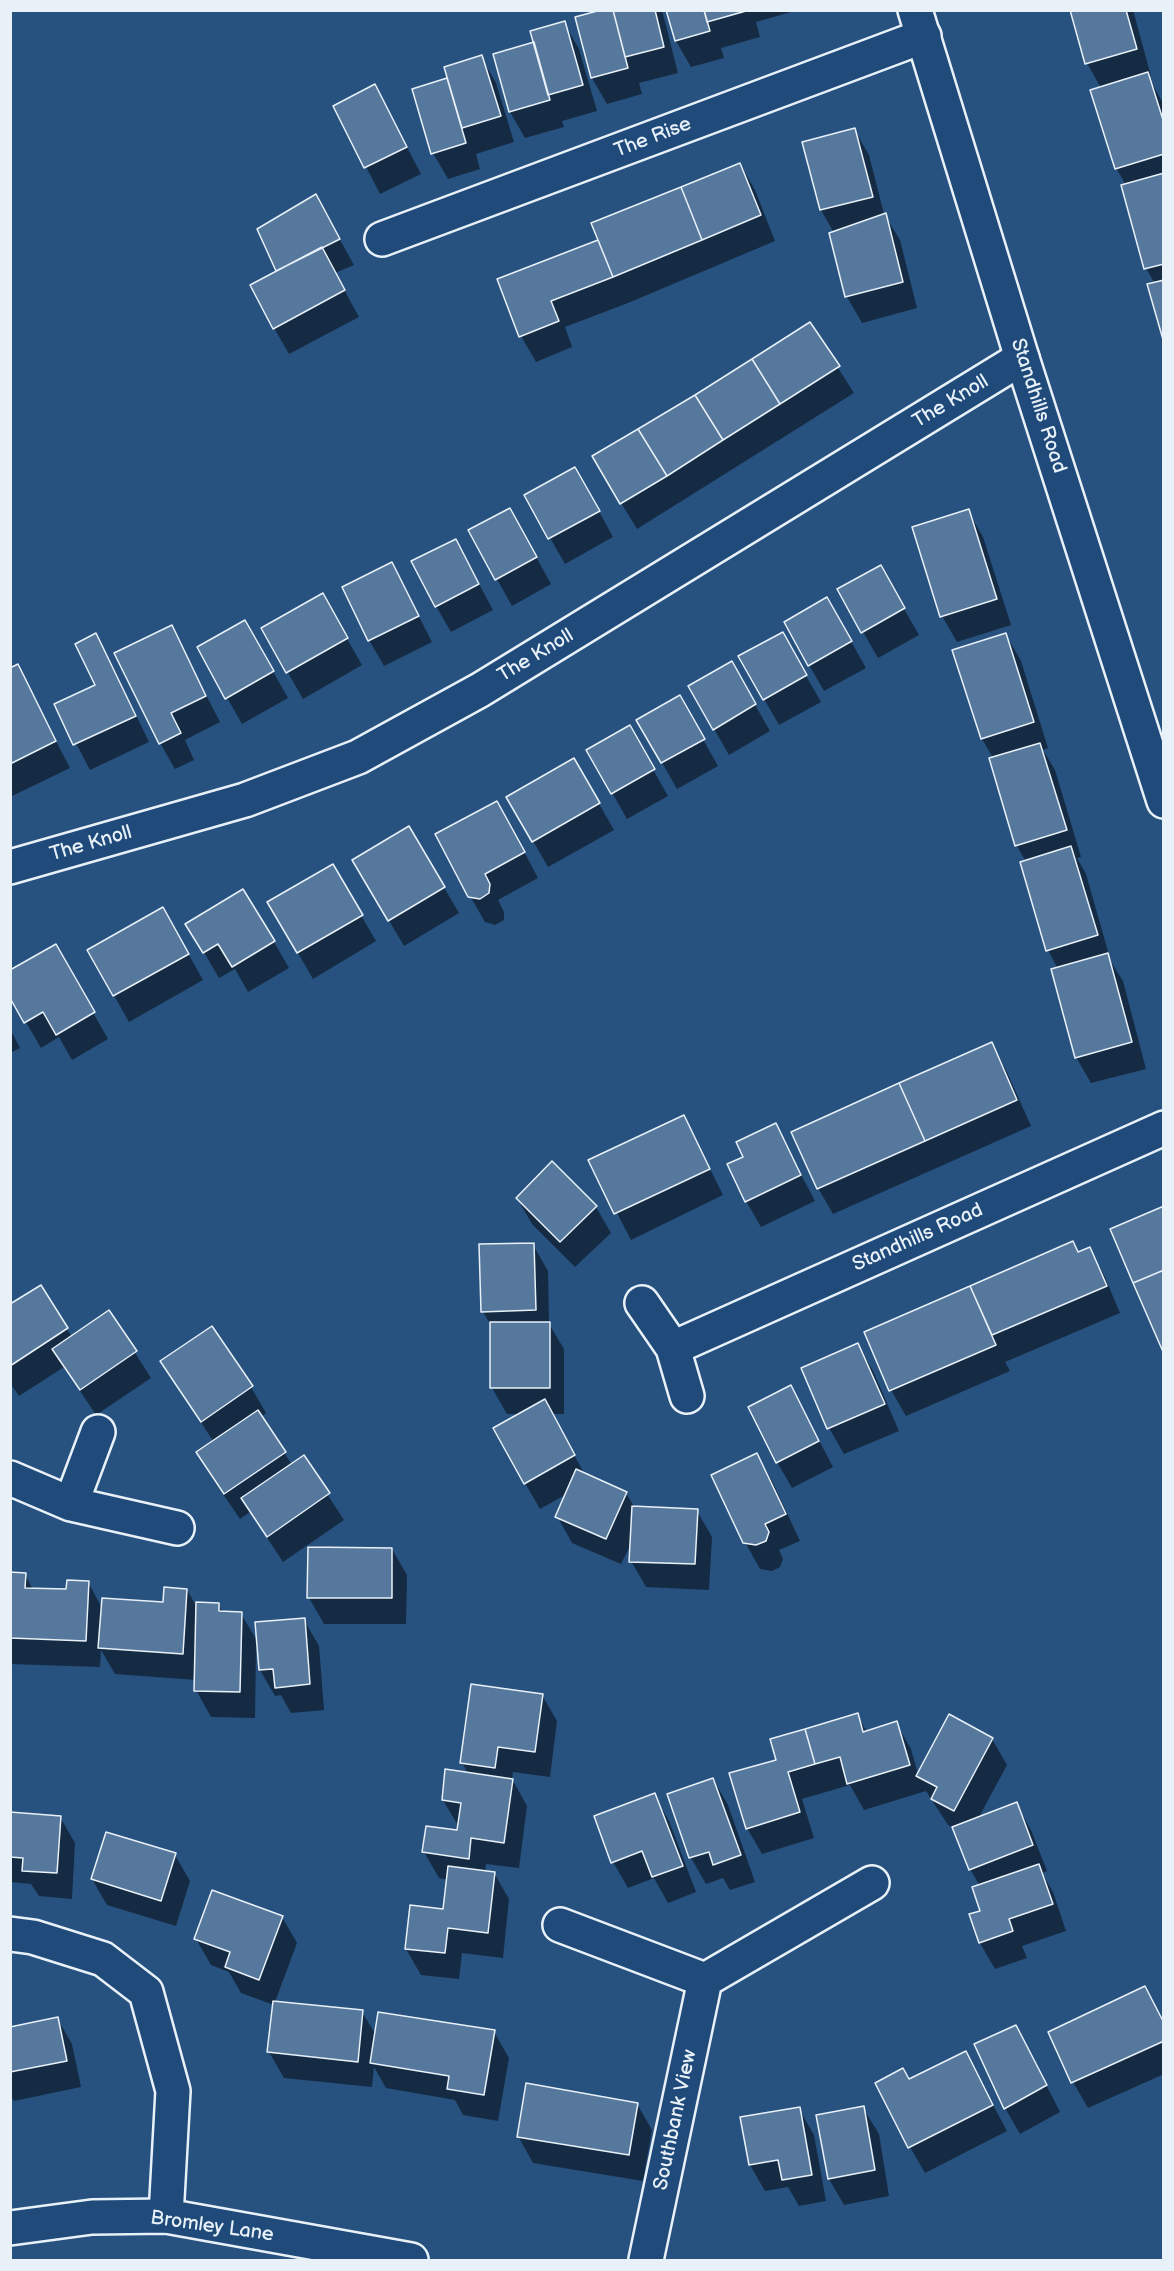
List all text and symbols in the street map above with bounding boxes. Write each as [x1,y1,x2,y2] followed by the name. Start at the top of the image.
[611,112,695,164] street label: The Rise
[1005,336,1071,476] street label: Standhills Road
[909,370,993,434] street label: The Knoll
[494,624,578,688] street label: The Knoll
[47,821,135,867] street label: The Knoll
[849,1199,987,1277] street label: Standhills Road
[649,2047,703,2193] street label: Southbank View
[149,2206,275,2248] street label: Bromley Lane

